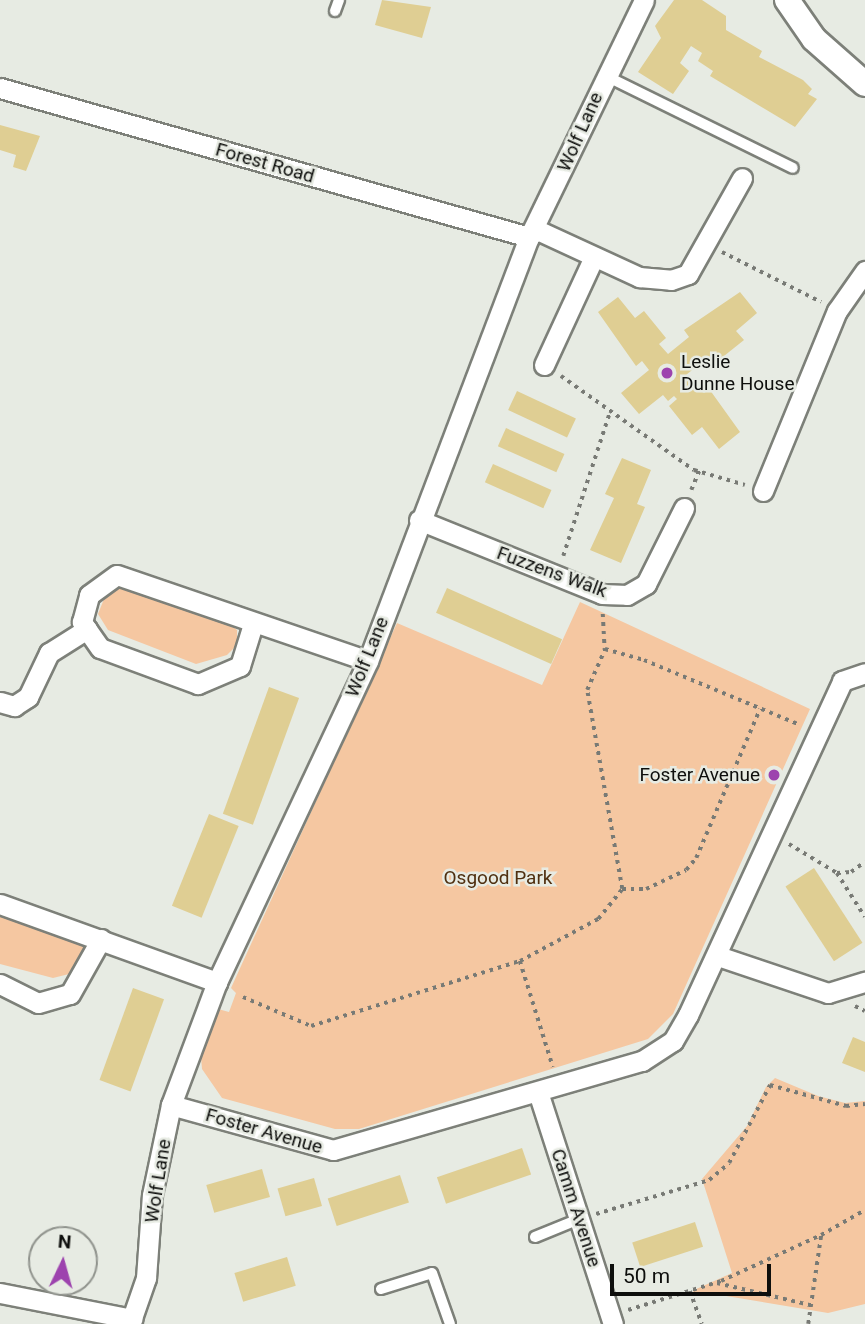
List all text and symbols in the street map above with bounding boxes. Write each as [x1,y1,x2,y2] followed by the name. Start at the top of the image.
[552,89,608,175] street label: Wolf Lane
[213,138,317,188] street label: Forest Road
[681,351,794,395] place label: Leslie Dunne House
[659,365,675,381] marker: Leslie Dunne House
[494,542,610,602] street label: Fuzzens Walk
[341,614,393,700] street label: Wolf Lane
[639,764,760,786] place label: Foster Avenue
[766,767,782,783] marker: Foster Avenue
[444,867,552,889] park label: Osgood Park
[203,1103,325,1159] street label: Foster Avenue
[140,1137,176,1225] street label: Wolf Lane
[546,1146,606,1270] street label: Camm Avenue
[28,1226,98,1296] north arrow
[57,1230,72,1254] text: N
[613,1250,774,1294] scale bar
[623,1264,670,1288] text: 50 m

